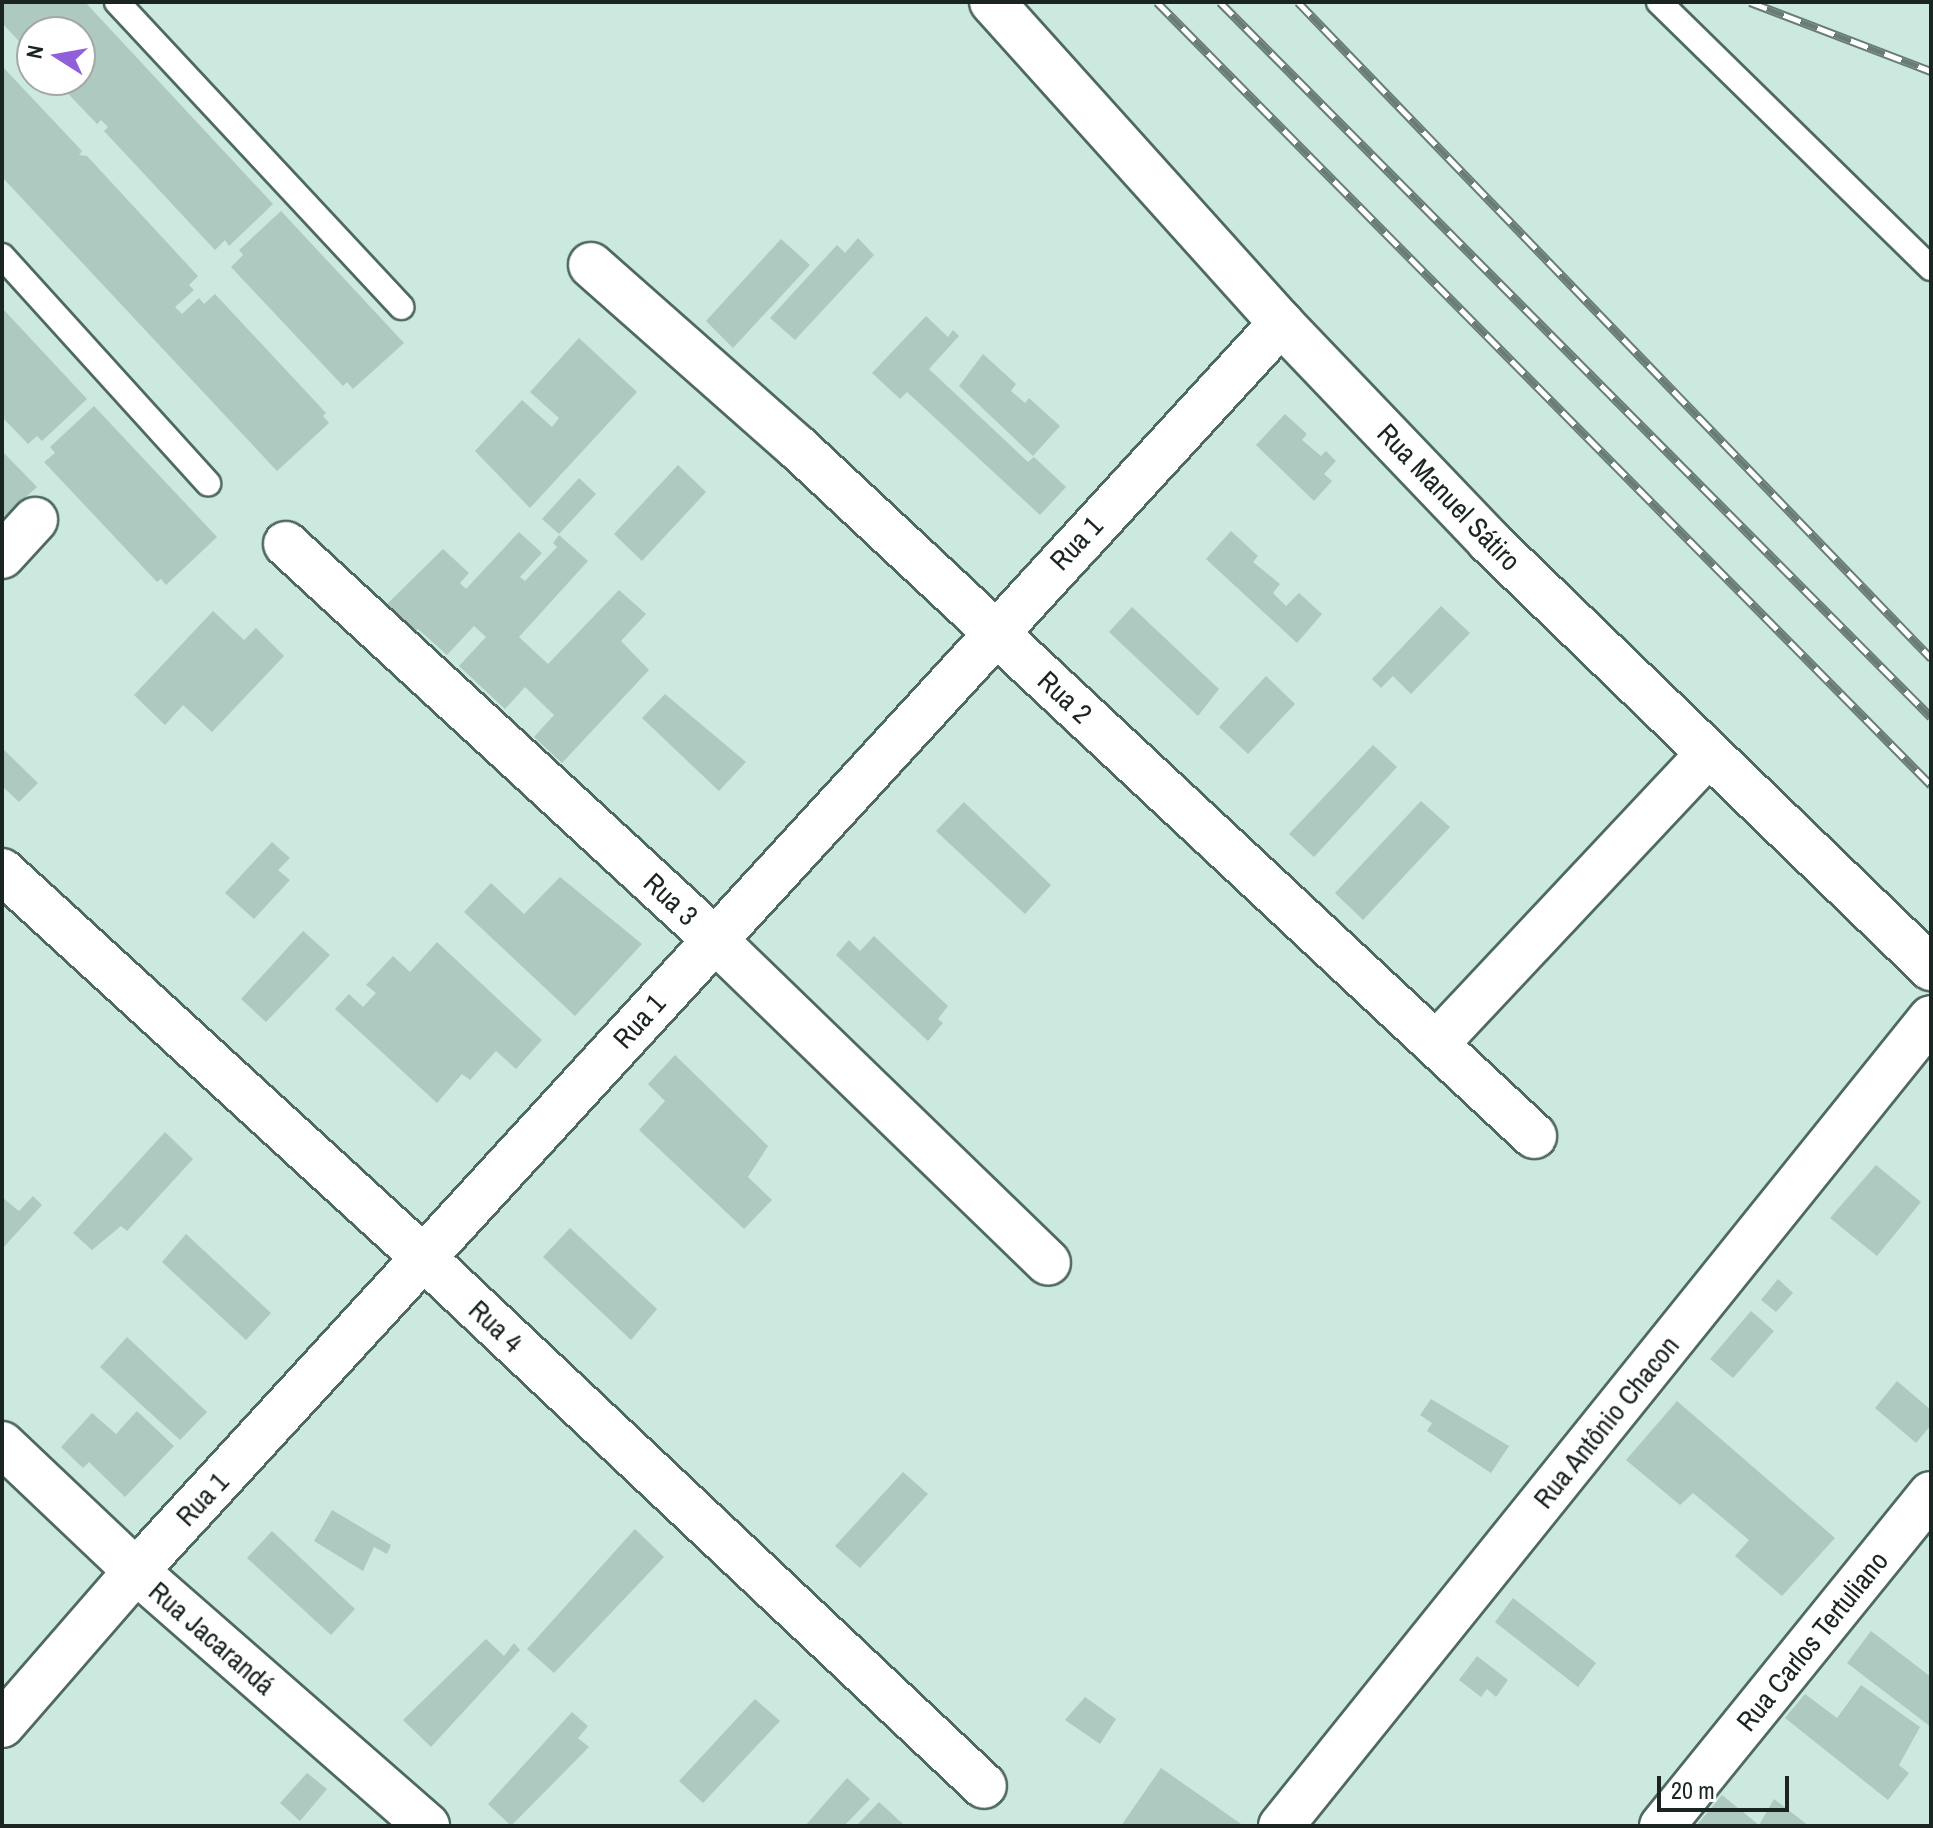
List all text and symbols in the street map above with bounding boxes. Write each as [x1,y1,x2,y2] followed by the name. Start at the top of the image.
[16,16,96,96] north arrow
[18,43,50,61] text: N
[1370,416,1528,578] street label: Rua Manuel Sátiro
[1043,509,1109,577] street label: Rua 1
[1031,664,1099,730] street label: Rua 2
[637,866,705,932] street label: Rua 3
[606,987,672,1055] street label: Rua 1
[462,1293,530,1359] street label: Rua 4
[1526,1329,1686,1515] street label: Rua Antônio Chacon
[169,1465,235,1533] street label: Rua 1
[1729,1544,1895,1738] street label: Rua Carlos Tertuliano
[142,1574,282,1702] street label: Rua Jacarandá
[1661,1760,1793,1810] scale bar
[1671,1774,1715,1806] text: 20 m

